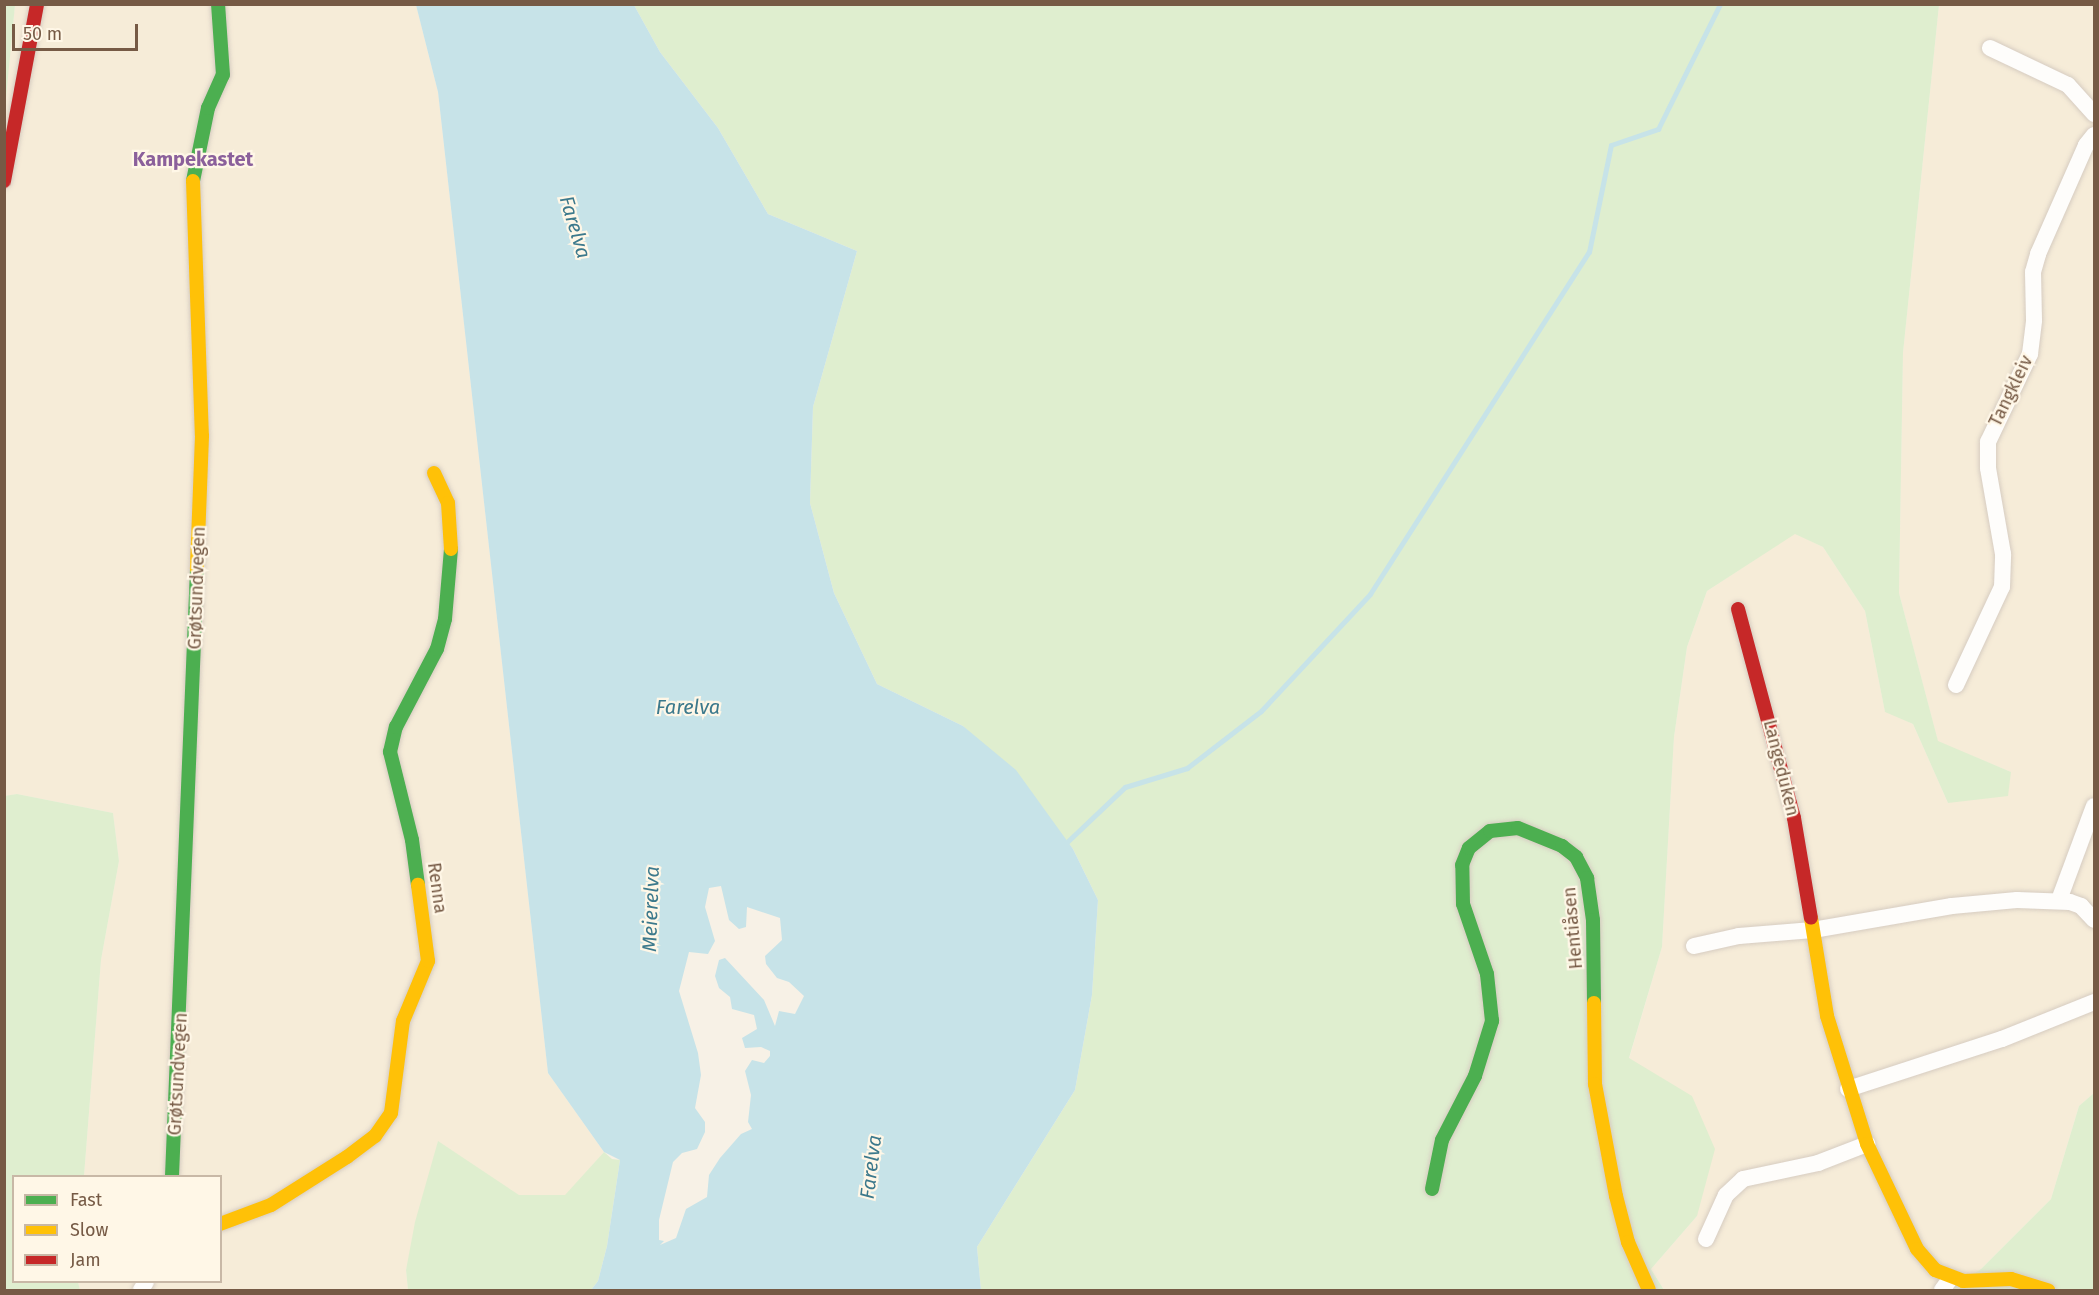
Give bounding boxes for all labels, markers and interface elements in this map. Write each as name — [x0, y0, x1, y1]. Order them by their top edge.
scale bar — [15, 12, 141, 50]
text: 50 m — [23, 23, 62, 45]
district label: Kampekastet — [133, 147, 253, 171]
water label: Farelva — [554, 193, 596, 261]
street label: Tangkleiv — [1985, 352, 2037, 430]
street label: Grøtsundvegen — [184, 526, 210, 650]
water label: Farelva — [656, 695, 720, 719]
street label: Langeduken — [1759, 718, 1803, 818]
street label: Renna — [423, 861, 451, 915]
water label: Meierelva — [638, 866, 664, 952]
street label: Hentiåsen — [1559, 886, 1587, 970]
street label: Grøtsundvegen — [164, 1012, 192, 1136]
water label: Farelva — [855, 1134, 887, 1200]
legend — [12, 1175, 222, 1283]
text: Fast — [70, 1189, 102, 1211]
text: Slow — [70, 1219, 108, 1241]
text: Jam — [70, 1249, 101, 1271]

